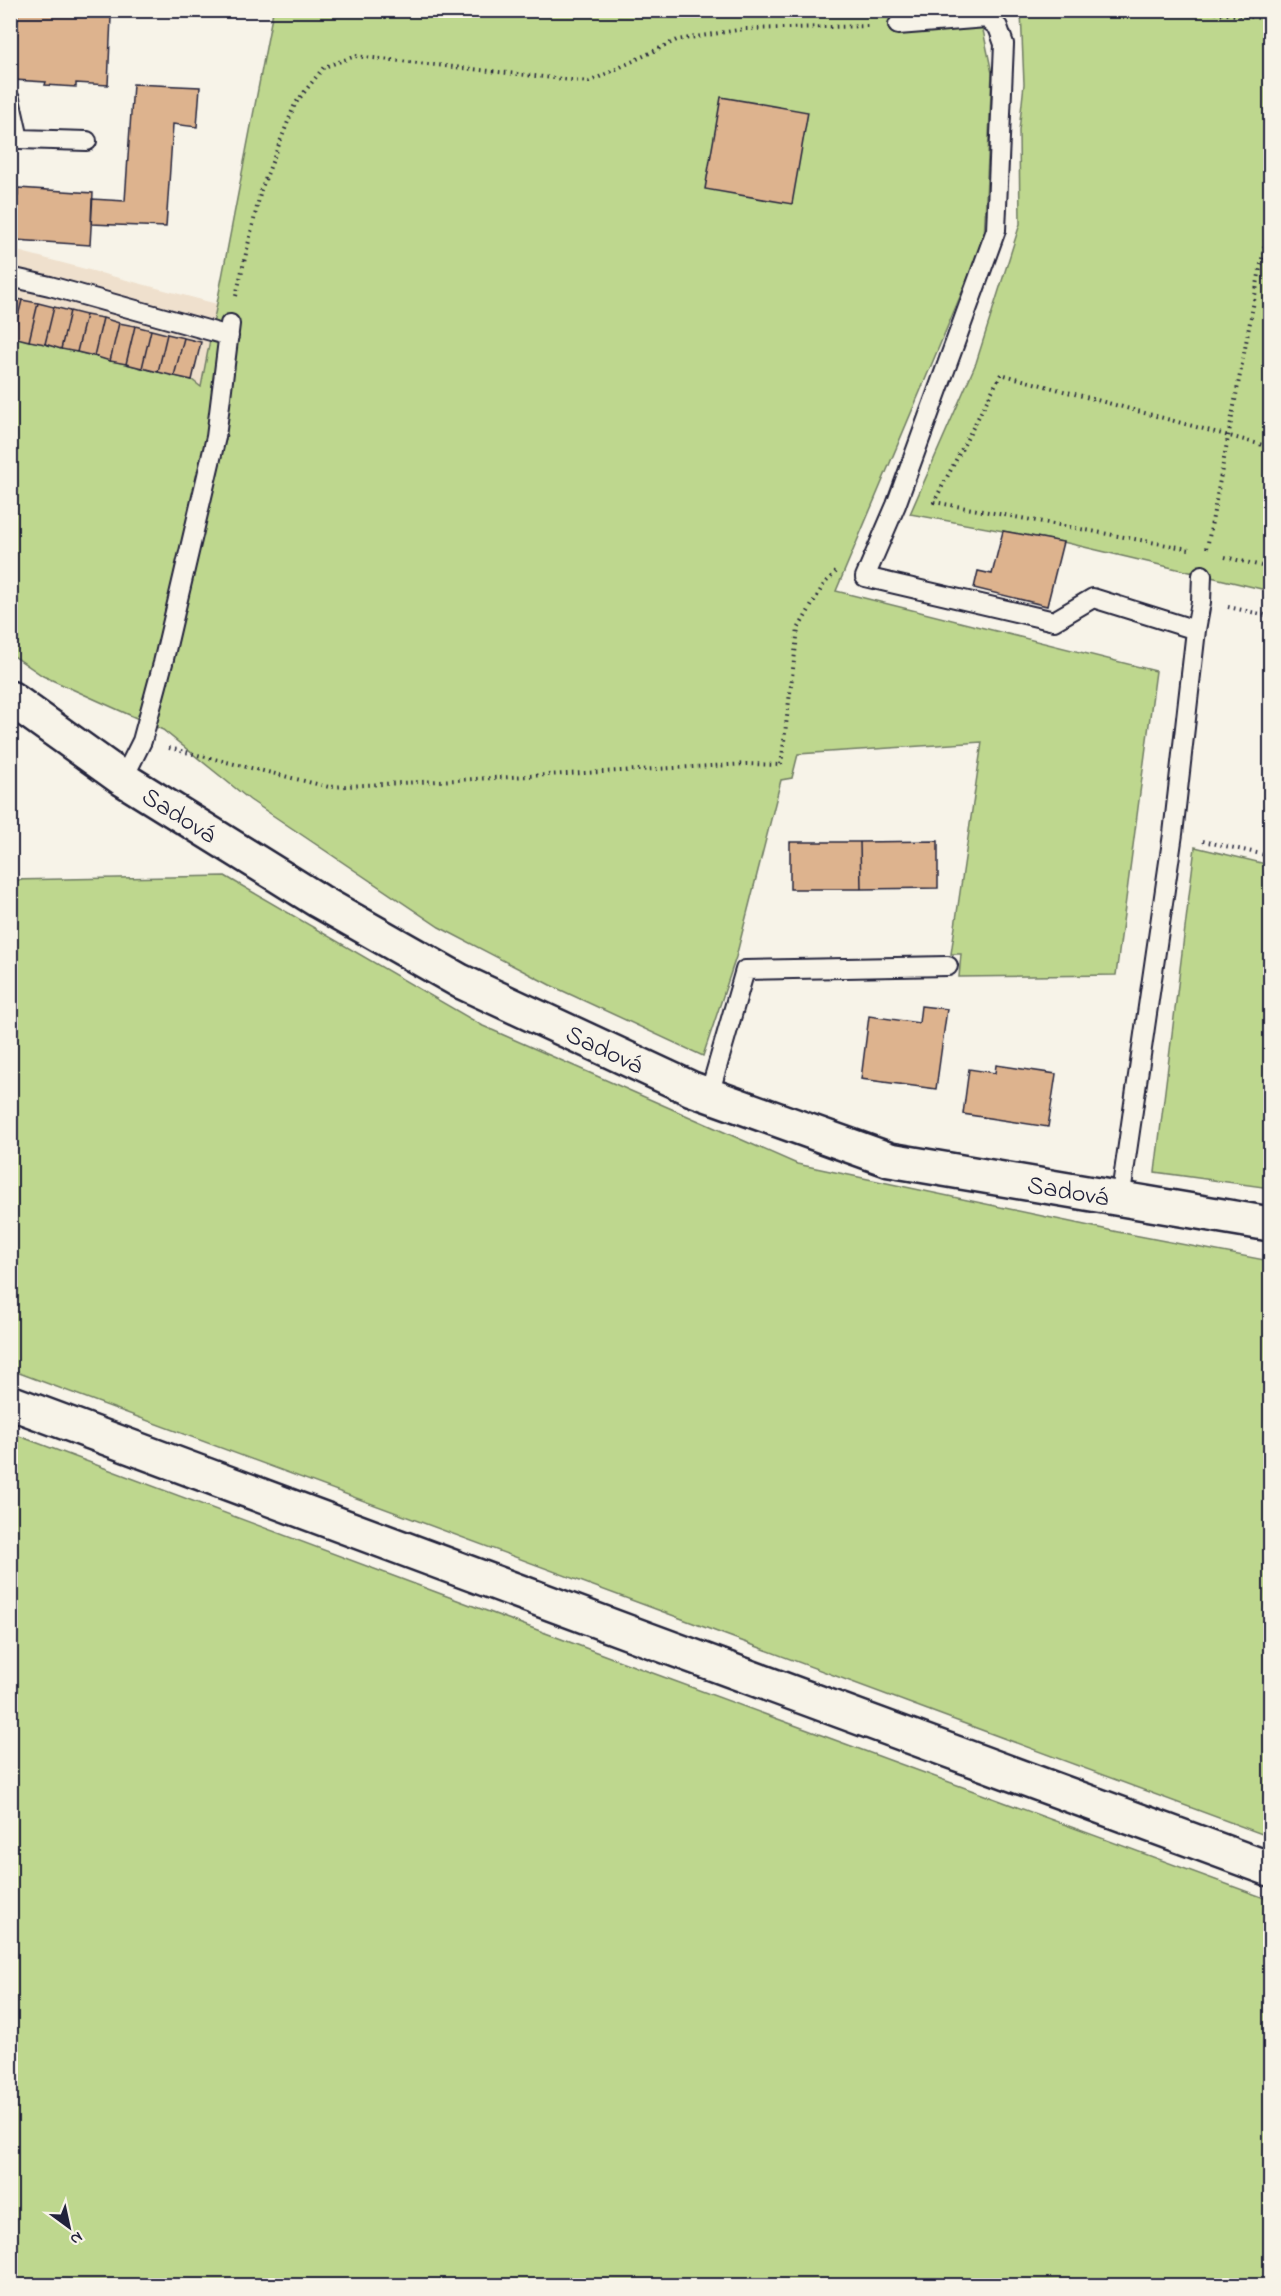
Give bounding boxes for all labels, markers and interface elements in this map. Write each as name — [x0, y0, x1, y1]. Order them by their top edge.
street label: Sadová — [133, 779, 223, 855]
street label: Sadová — [559, 1017, 649, 1086]
street label: Sadová — [1024, 1167, 1111, 1219]
north arrow — [39, 2197, 99, 2257]
text: N — [65, 2225, 87, 2251]

